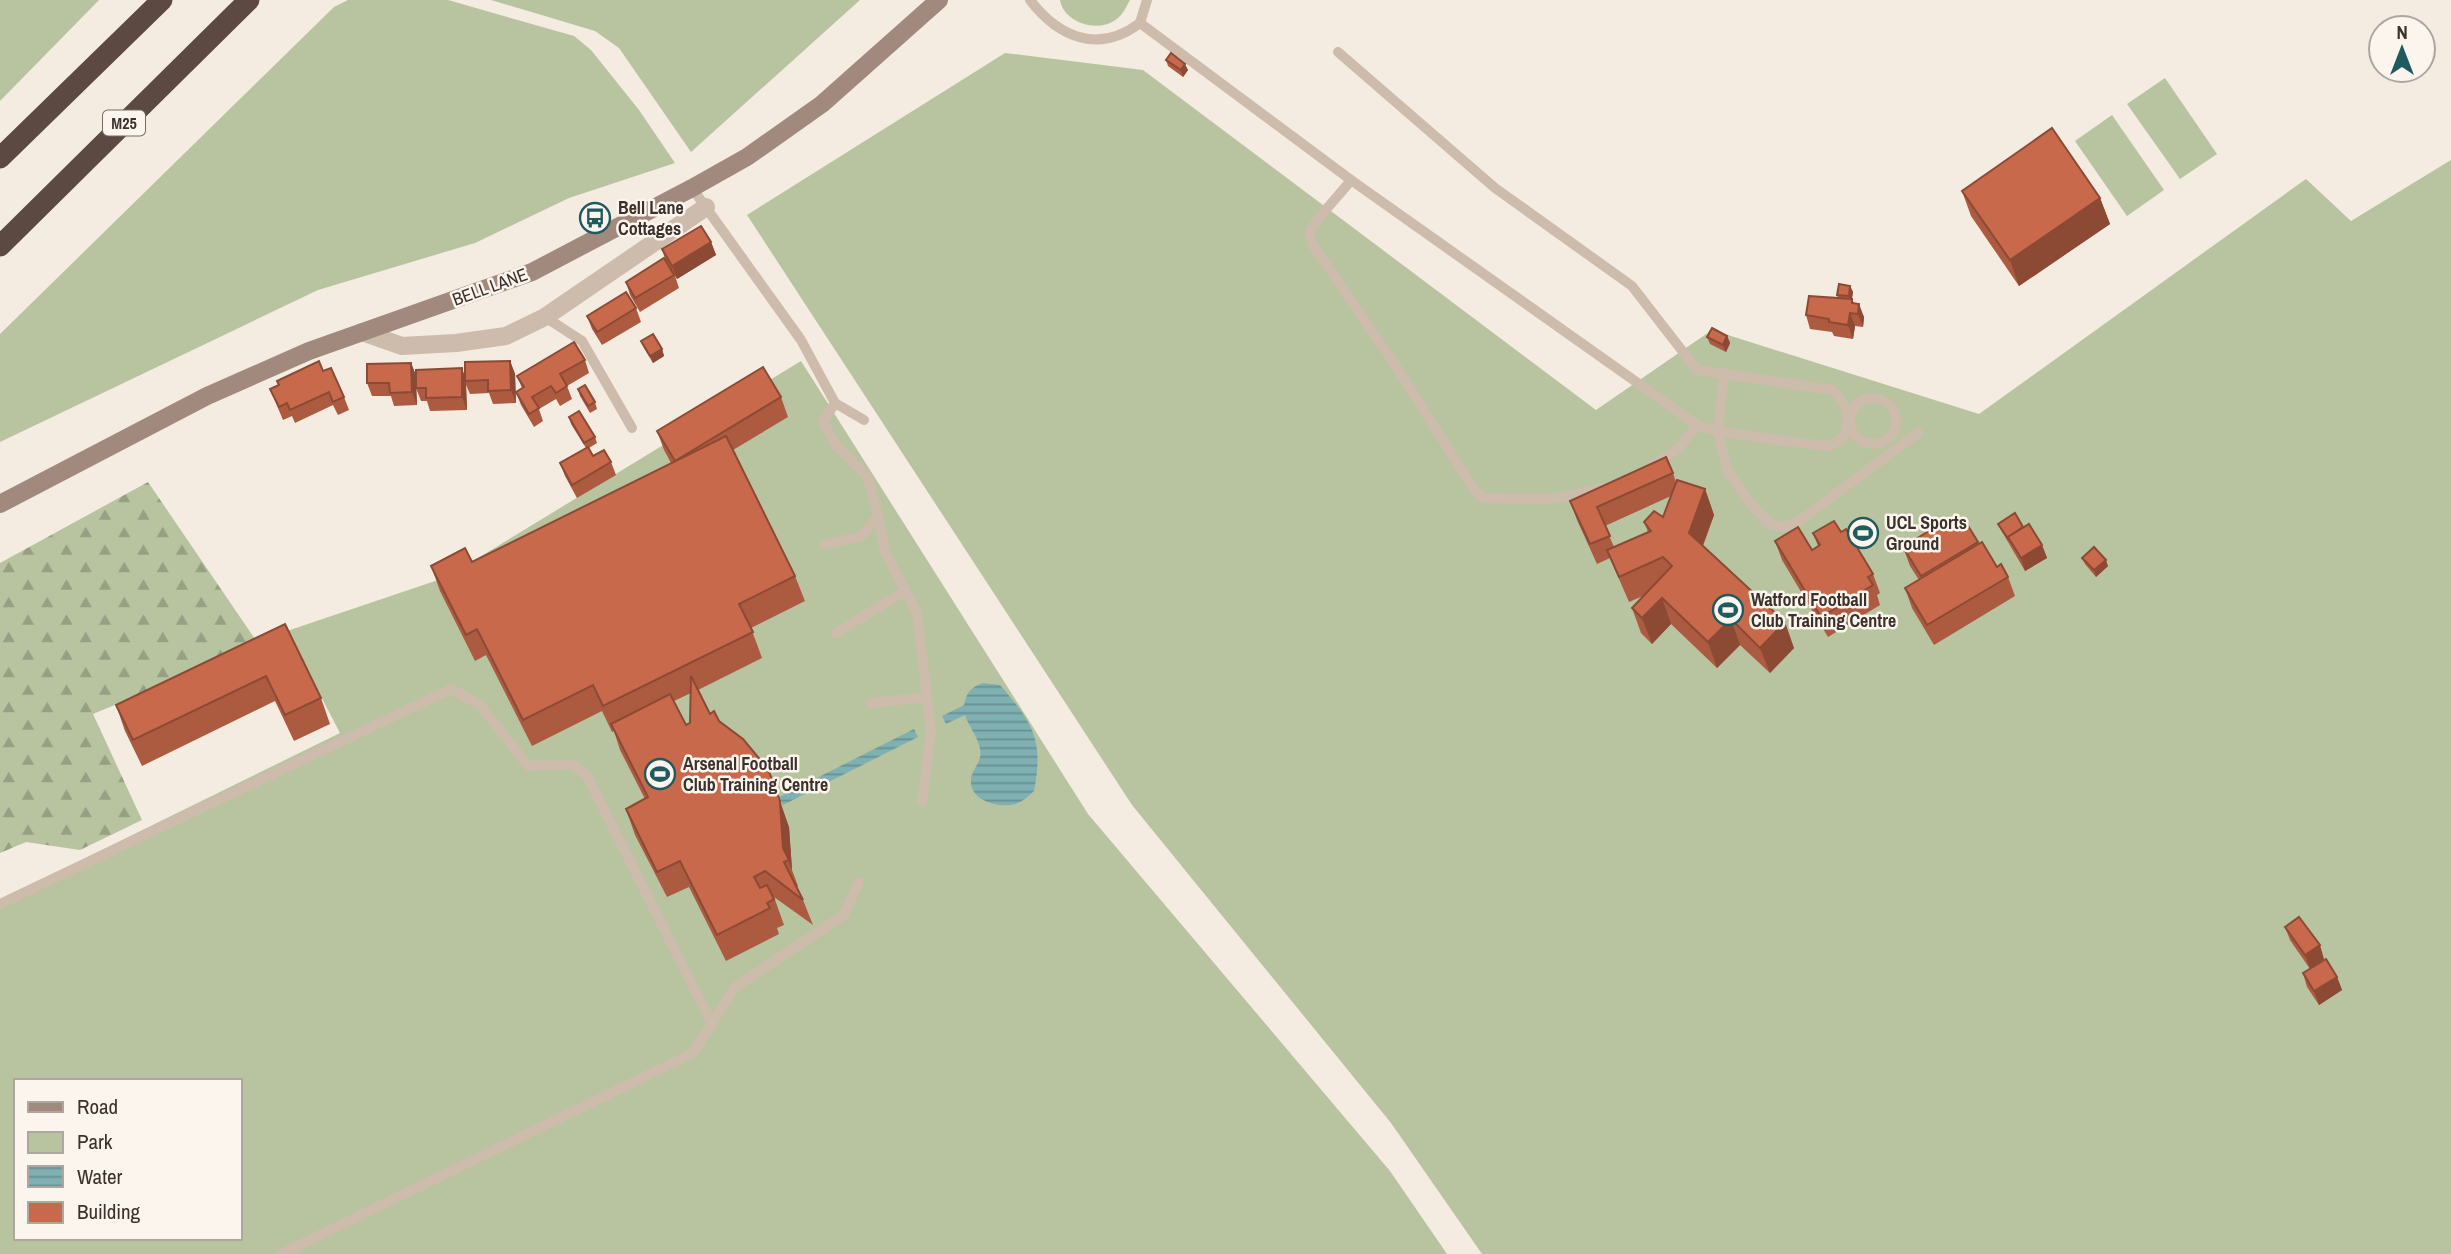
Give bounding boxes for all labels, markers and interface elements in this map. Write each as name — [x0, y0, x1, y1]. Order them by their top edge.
north arrow — [2367, 14, 2437, 84]
text: N — [2396, 19, 2408, 45]
road number: M25 — [103, 111, 145, 136]
place label: Bell Lane Cottages — [618, 195, 684, 241]
bus stop icon: Bell Lane Cottages — [578, 201, 612, 235]
street label: BELL LANE — [449, 261, 531, 312]
place label: UCL Sports Ground — [1886, 510, 1967, 556]
sports icon: UCL Sports Ground — [1846, 516, 1880, 550]
place label: Watford Football Club Training Centre — [1751, 587, 1896, 633]
sports icon: Watford Football Club Training Centre — [1711, 593, 1745, 627]
place label: Arsenal Football Club Training Centre — [683, 751, 828, 797]
sports icon: Arsenal Football Club Training Centre — [643, 757, 677, 791]
legend — [14, 1079, 242, 1240]
text: Road — [77, 1092, 118, 1121]
text: Park — [77, 1127, 113, 1156]
text: Water — [77, 1162, 123, 1191]
text: Building — [77, 1197, 141, 1226]

